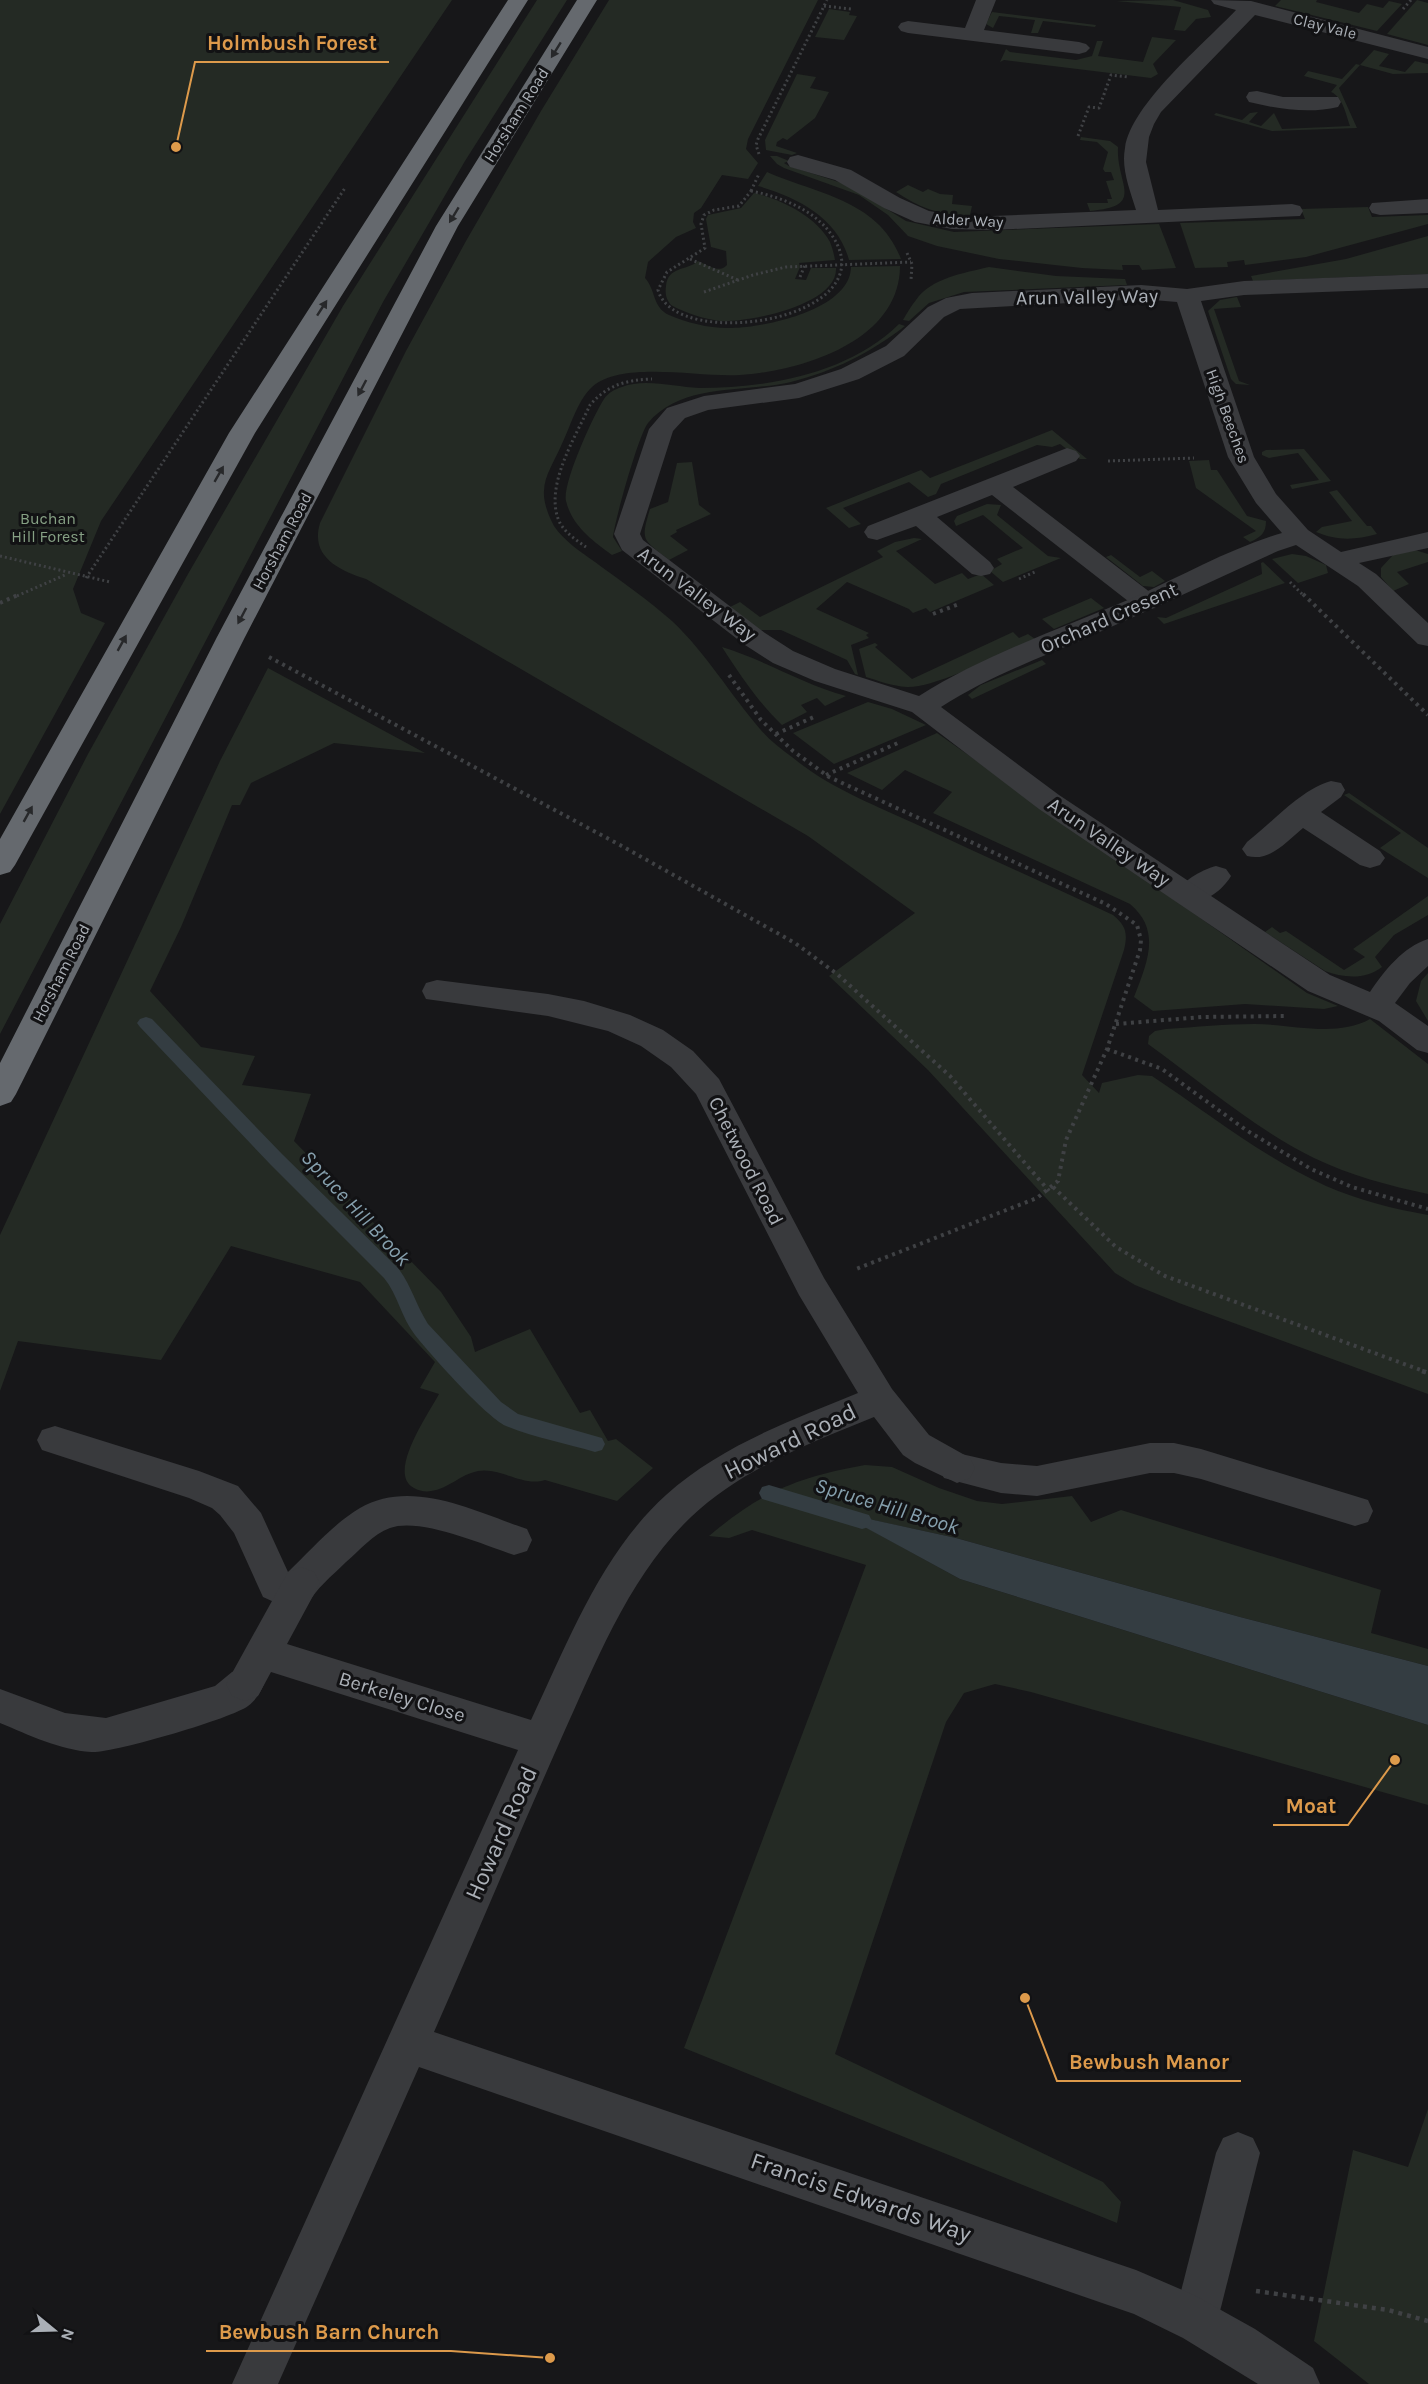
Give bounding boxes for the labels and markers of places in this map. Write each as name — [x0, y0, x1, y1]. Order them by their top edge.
callout: Holmbush Forest — [195, 23, 389, 62]
callout: Moat — [1273, 1786, 1348, 1825]
callout: Bewbush Manor — [1057, 2042, 1241, 2081]
callout: Bewbush Barn Church — [206, 2312, 451, 2351]

